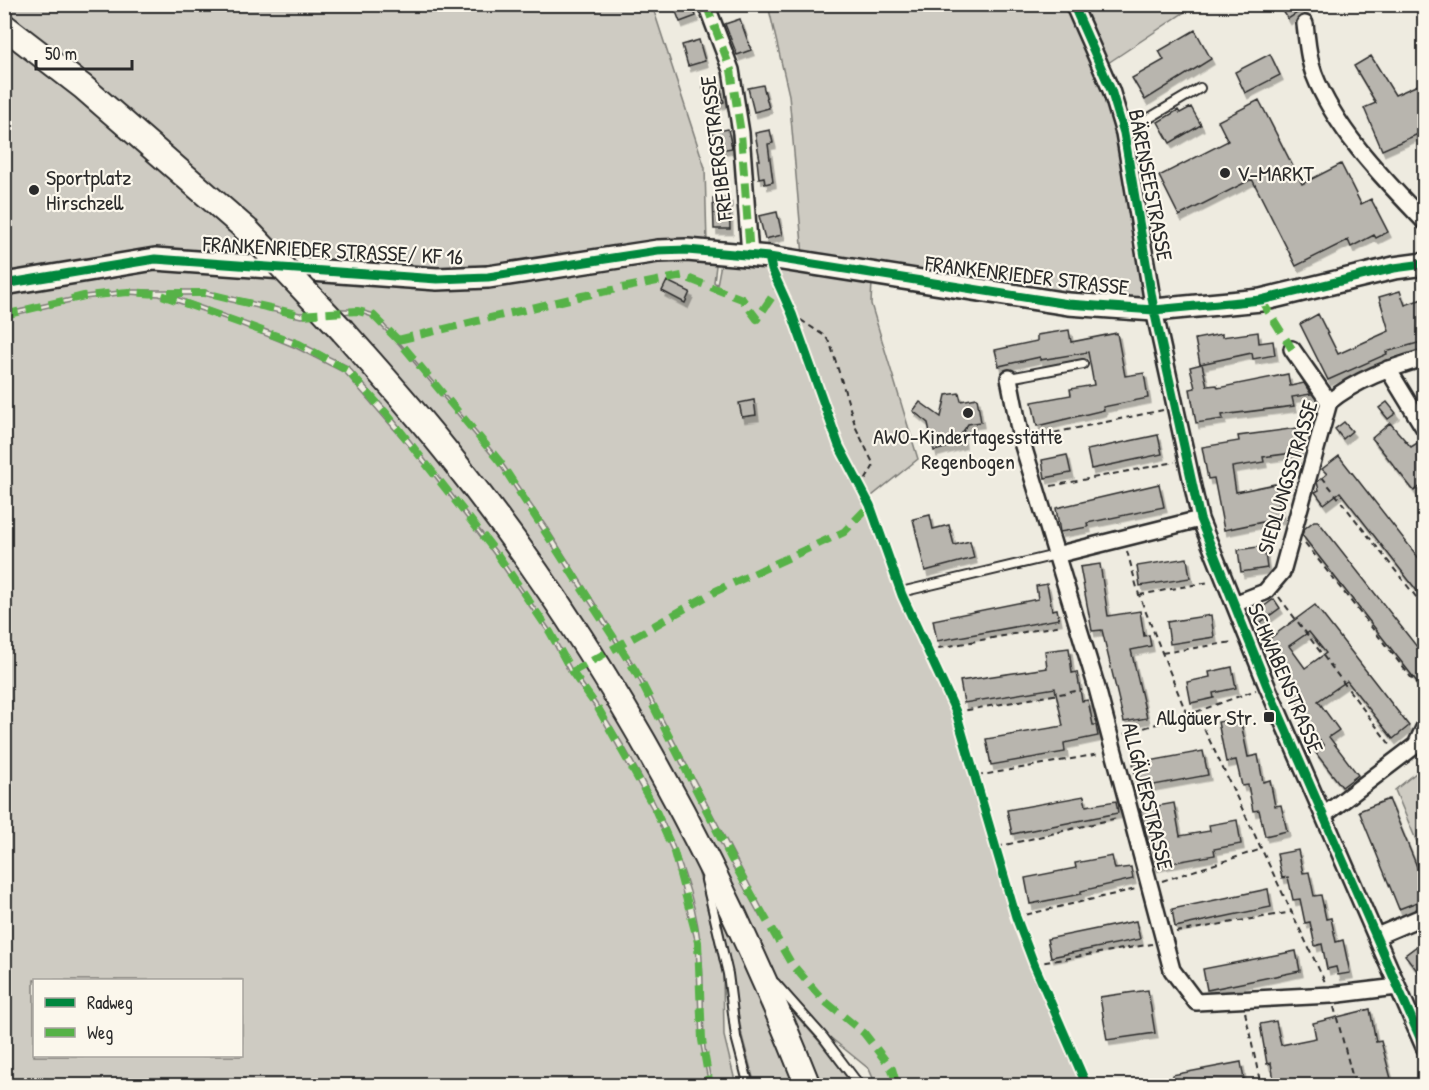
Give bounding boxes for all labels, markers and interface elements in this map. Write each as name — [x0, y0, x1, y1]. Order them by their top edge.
scale bar — [36, 33, 132, 71]
text: 50 m — [45, 41, 77, 66]
street label: FREIBERGSTRASSE — [692, 74, 740, 223]
street label: BÄRENSEESTRASSE — [1122, 107, 1180, 264]
place label: V-MARKT — [1237, 158, 1315, 188]
place label: Sportplatz Hirschzell — [46, 162, 131, 217]
marker: V-MARKT — [1218, 166, 1232, 180]
marker: Sportplatz Hirschzell — [27, 183, 41, 197]
street label: FRANKENRIEDER STRASSE/ KF 16 — [201, 228, 464, 272]
street label: FRANKENRIEDER STRASSE — [923, 248, 1131, 302]
street label: SIEDLUNGSSTRASSE — [1249, 396, 1325, 557]
marker: AWO-Kindertagesstätte Regenbogen — [961, 406, 975, 420]
place label: AWO-Kindertagesstätte Regenbogen — [873, 421, 1063, 476]
street label: SCHWABENSTRASSE — [1241, 598, 1331, 758]
place label: Allgäuer Str. — [1156, 702, 1257, 732]
marker: Allgäuer Str. — [1262, 710, 1276, 724]
street label: ALLGÄUERSTRASSE — [1115, 719, 1181, 873]
legend — [33, 979, 243, 1057]
text: Radweg — [87, 990, 133, 1015]
text: Weg — [87, 1020, 113, 1045]

